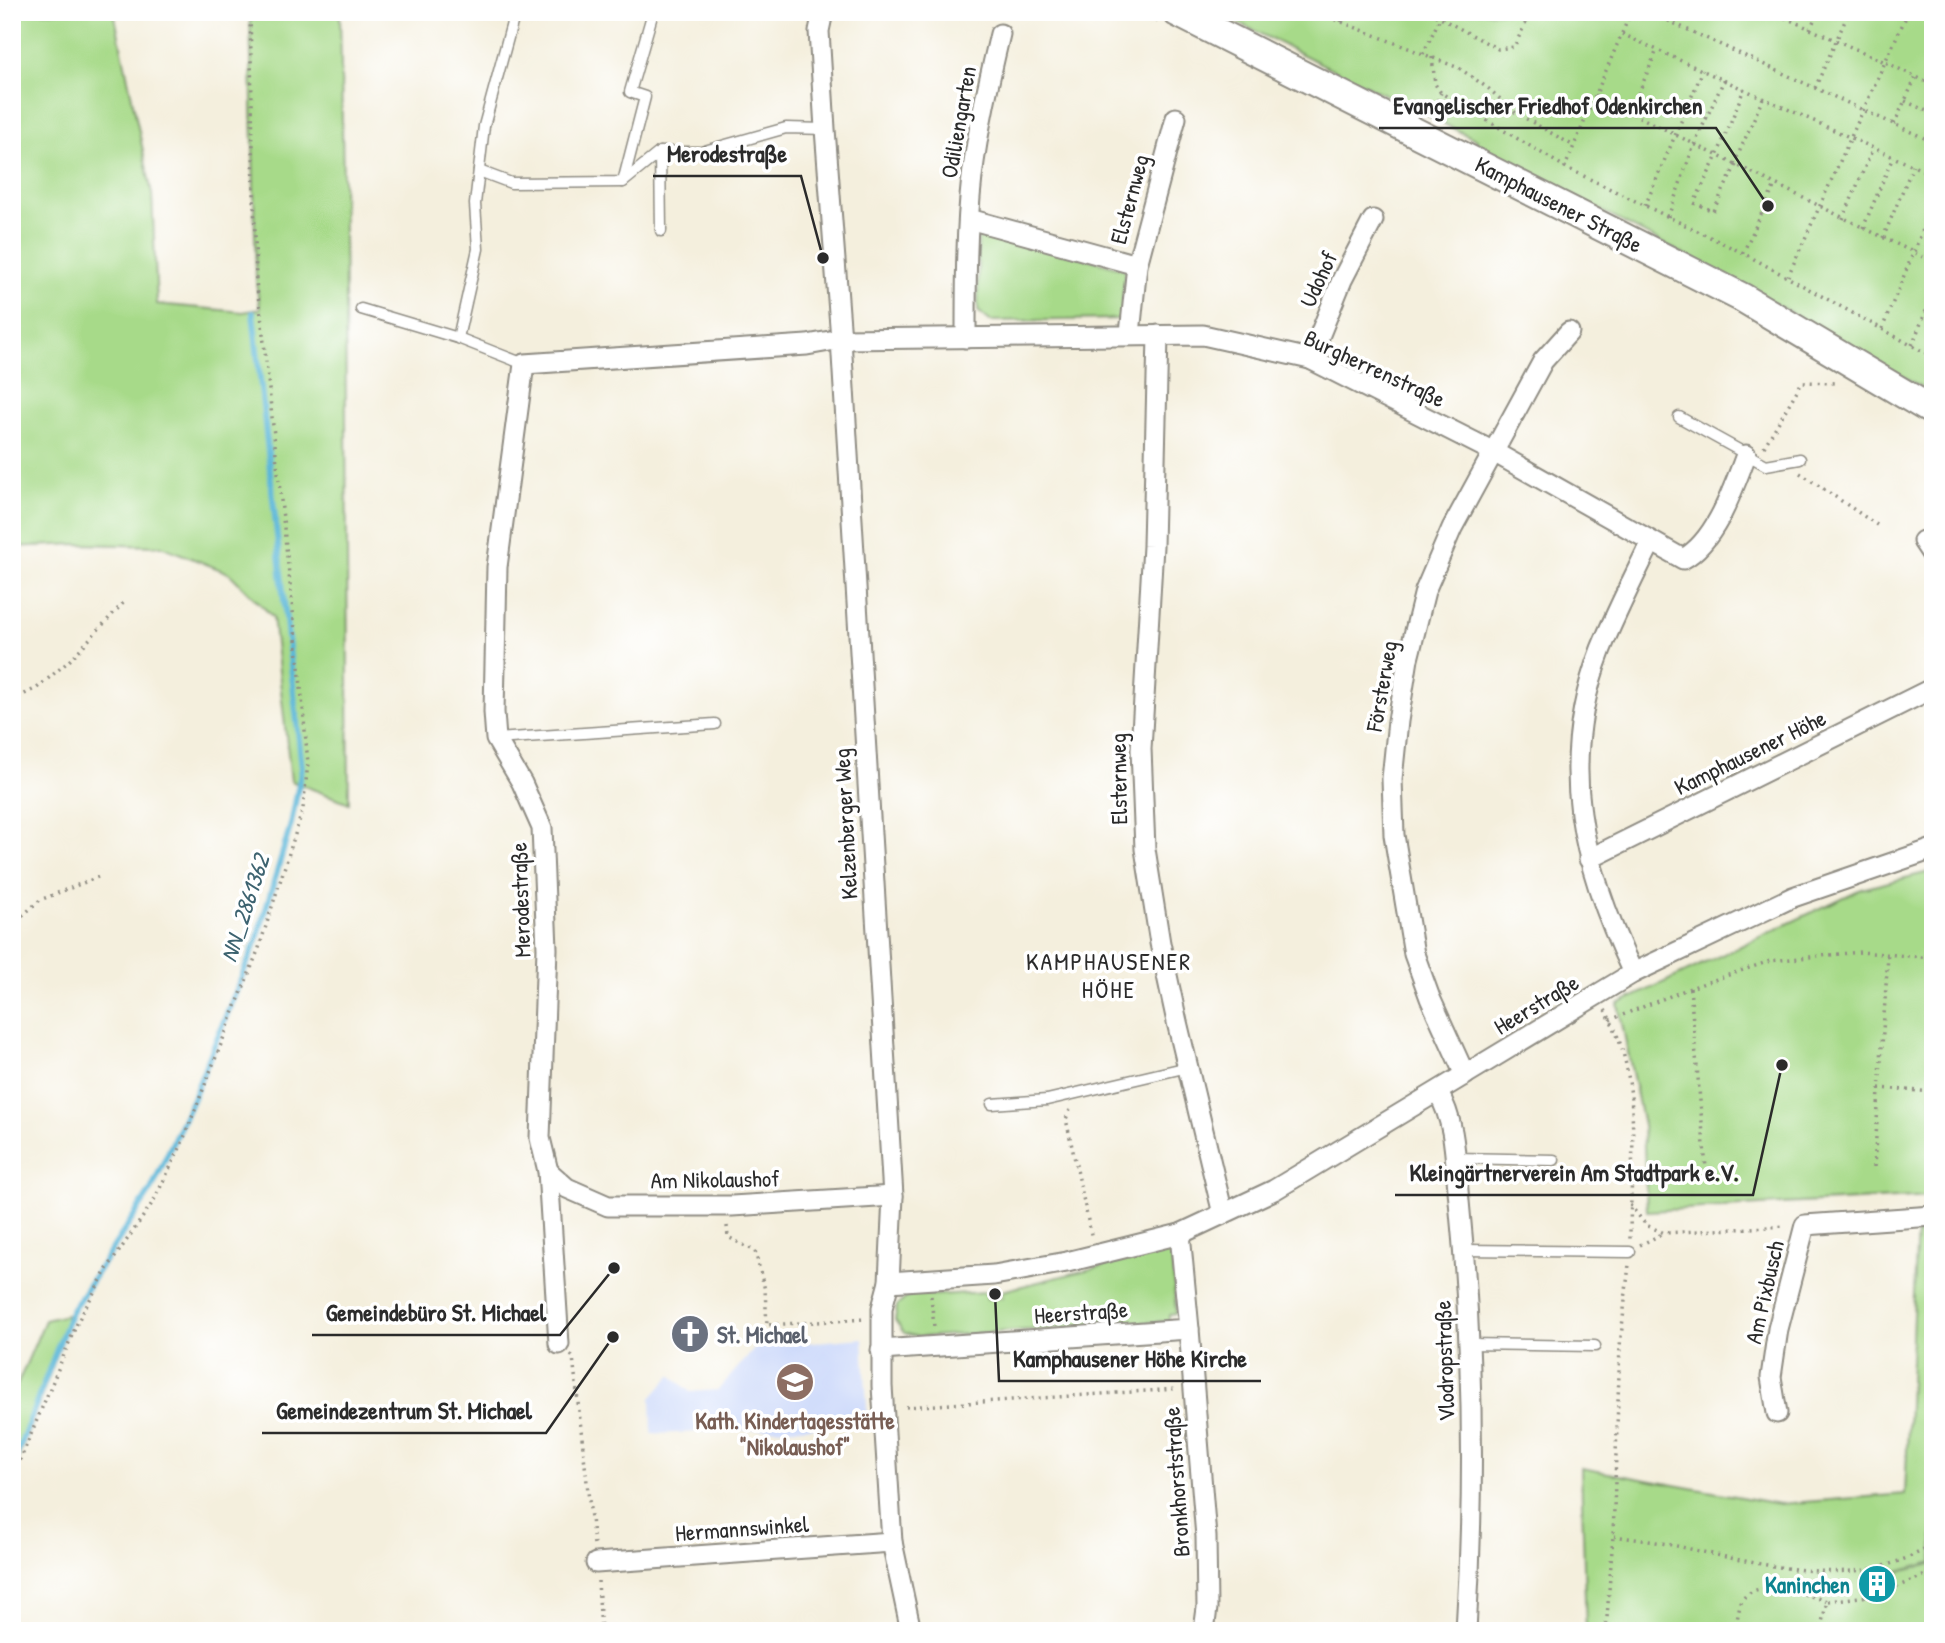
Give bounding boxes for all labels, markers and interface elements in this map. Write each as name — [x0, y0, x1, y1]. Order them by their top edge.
street label: Odiliengarten — [933, 64, 983, 180]
callout: Evangelischer Friedhof Odenkirchen — [1379, 83, 1716, 128]
text: Evangelischer Friedhof Odenkirchen — [1393, 89, 1703, 122]
callout: Merodestraße — [653, 131, 801, 176]
text: Merodestraße — [667, 137, 787, 170]
street label: Kamphausener Straße — [1470, 148, 1648, 260]
street label: Elsternweg — [1102, 151, 1156, 247]
street label: Udohof — [1292, 245, 1345, 312]
street label: Burgherrenstraße — [1300, 322, 1450, 414]
street label: Försterweg — [1358, 638, 1404, 735]
street label: Kamphausener Höhe — [1669, 702, 1831, 802]
street label: Elsternweg — [1102, 733, 1134, 825]
street label: Kelzenberger Weg — [826, 748, 864, 900]
street label: Merodestraße — [503, 842, 537, 958]
water label: NN_2861362 — [212, 848, 277, 966]
district label: KAMPHAUSENER HÖHE — [1026, 945, 1192, 1005]
street label: Heerstraße — [1488, 967, 1584, 1041]
callout: Kleingärtnerverein Am Stadtpark e.V. — [1395, 1150, 1753, 1195]
text: Kleingärtnerverein Am Stadtpark e.V. — [1409, 1156, 1739, 1189]
street label: Am Nikolaushof — [650, 1162, 780, 1196]
street label: Am Pixbusch — [1737, 1237, 1791, 1347]
callout: Gemeindebüro St. Michael — [312, 1290, 560, 1335]
street label: Heerstraße — [1033, 1293, 1129, 1331]
text: Gemeindebüro St. Michael — [326, 1296, 547, 1328]
street label: Vlodropstraße — [1426, 1300, 1462, 1422]
church icon: St. Michael — [669, 1313, 711, 1355]
place label: St. Michael — [717, 1319, 808, 1350]
callout: Kamphausener Höhe Kirche — [999, 1336, 1261, 1381]
text: Kamphausener Höhe Kirche — [1013, 1342, 1247, 1375]
school or university icon: Kath. Kindertagesstätte "Nikolaushof" — [774, 1361, 816, 1403]
callout: Gemeindezentrum St. Michael — [262, 1388, 546, 1433]
text: Gemeindezentrum St. Michael — [276, 1394, 533, 1426]
place label: Kath. Kindertagesstätte "Nikolaushof" — [695, 1405, 896, 1462]
street label: Bronkhorststraße — [1155, 1406, 1197, 1558]
street label: Hermannswinkel — [674, 1508, 811, 1548]
building icon: Kaninchen — [1856, 1563, 1898, 1605]
place label: Kaninchen — [1765, 1569, 1850, 1600]

